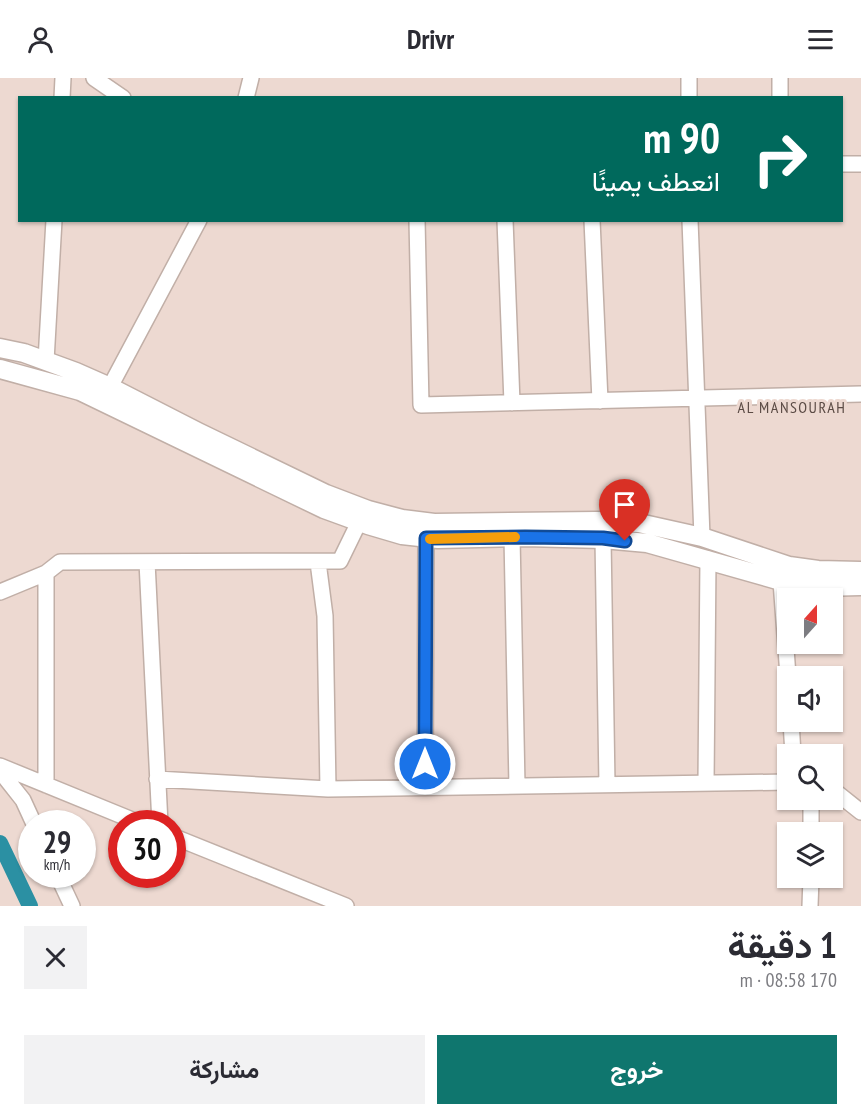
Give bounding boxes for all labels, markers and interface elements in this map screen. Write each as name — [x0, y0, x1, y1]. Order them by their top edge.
text: Drivr — [407, 22, 454, 56]
icon: person — [24, 23, 57, 56]
icon: menu — [804, 23, 837, 56]
text: 90 m — [643, 110, 720, 165]
icon: right — [741, 120, 819, 198]
text: انعطف يمينًا — [592, 164, 720, 198]
district label: AL MANSOURAH — [738, 397, 846, 417]
pin — [599, 479, 650, 541]
icon: arrive — [608, 488, 641, 521]
north arrow — [777, 588, 843, 654]
map controls — [777, 588, 843, 888]
button: sound — [777, 666, 843, 732]
position arrow — [393, 732, 457, 796]
button: search — [777, 744, 843, 810]
speed limit sign: 30 — [108, 810, 186, 888]
text: 29 — [43, 822, 71, 861]
button: layers — [777, 822, 843, 888]
text: km/h — [44, 855, 70, 874]
text: 1 دقيقة — [728, 921, 837, 968]
button: close — [24, 926, 87, 989]
text: 170 m · 08:58 — [740, 967, 837, 993]
button: مشاركة — [24, 1035, 425, 1104]
button: خروج — [437, 1035, 837, 1104]

